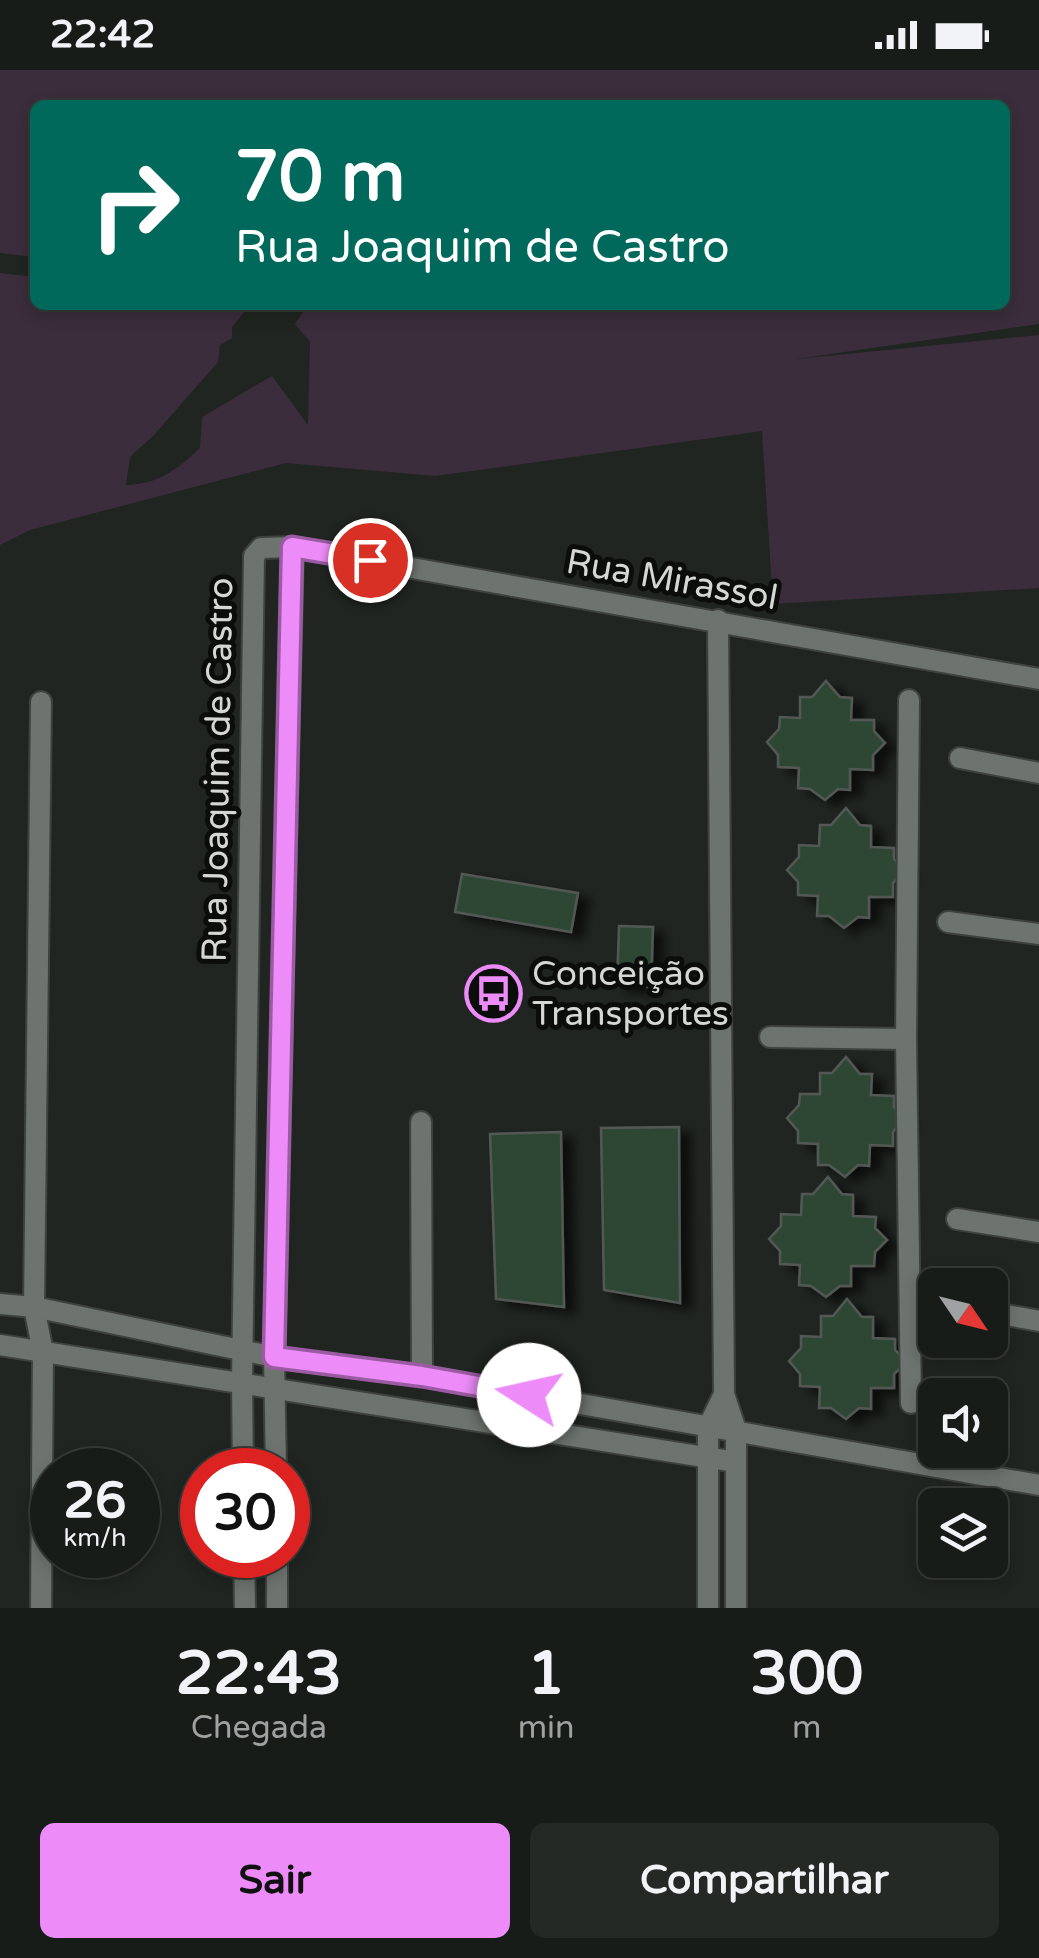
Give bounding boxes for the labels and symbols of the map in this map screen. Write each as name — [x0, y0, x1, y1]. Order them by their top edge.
pin — [328, 518, 413, 603]
street label: Rua Mirassol — [563, 541, 781, 619]
street label: Rua Joaquim de Castro — [194, 577, 242, 963]
place label: Conceição Transportes — [532, 953, 729, 1035]
bus stop icon: Conceição Transportes — [463, 964, 523, 1024]
north arrow — [918, 1268, 1008, 1358]
position arrow — [477, 1343, 581, 1447]
speed limit sign: 30 — [180, 1448, 310, 1578]

